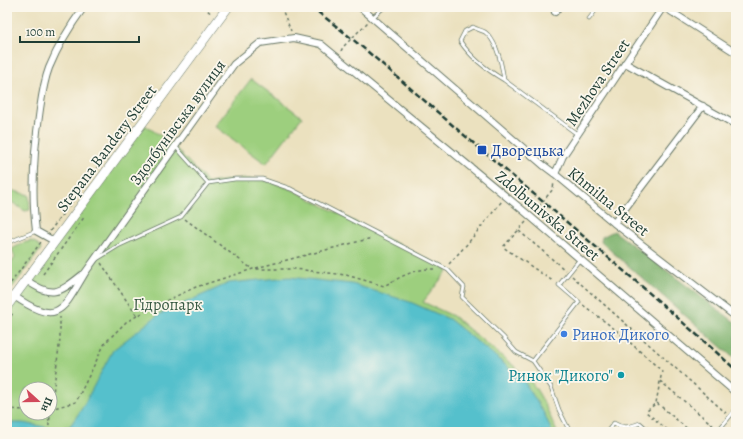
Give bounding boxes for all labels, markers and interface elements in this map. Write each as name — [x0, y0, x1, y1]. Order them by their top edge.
scale bar — [20, 18, 139, 44]
text: 100 m — [26, 24, 55, 40]
street label: Mezhova Street — [561, 35, 635, 131]
street label: Здолбунівська вулиця — [125, 55, 231, 190]
street label: Stepana Bandery Street — [52, 81, 162, 217]
place label: Дворецька — [491, 140, 565, 162]
marker: Дворецька — [476, 144, 488, 156]
street label: Khmilna Street — [563, 162, 654, 241]
street label: Zdolbunivska Street — [490, 165, 604, 266]
park label: Гідропарк — [133, 294, 203, 316]
place label: Ринок Дикого — [572, 324, 669, 346]
marker: Ринок Дикого — [559, 329, 569, 339]
place label: Ринок "Дикого" — [508, 365, 613, 387]
marker: Ринок "Дикого" — [616, 370, 626, 380]
north arrow — [18, 381, 58, 421]
text: Пн — [37, 395, 56, 414]

